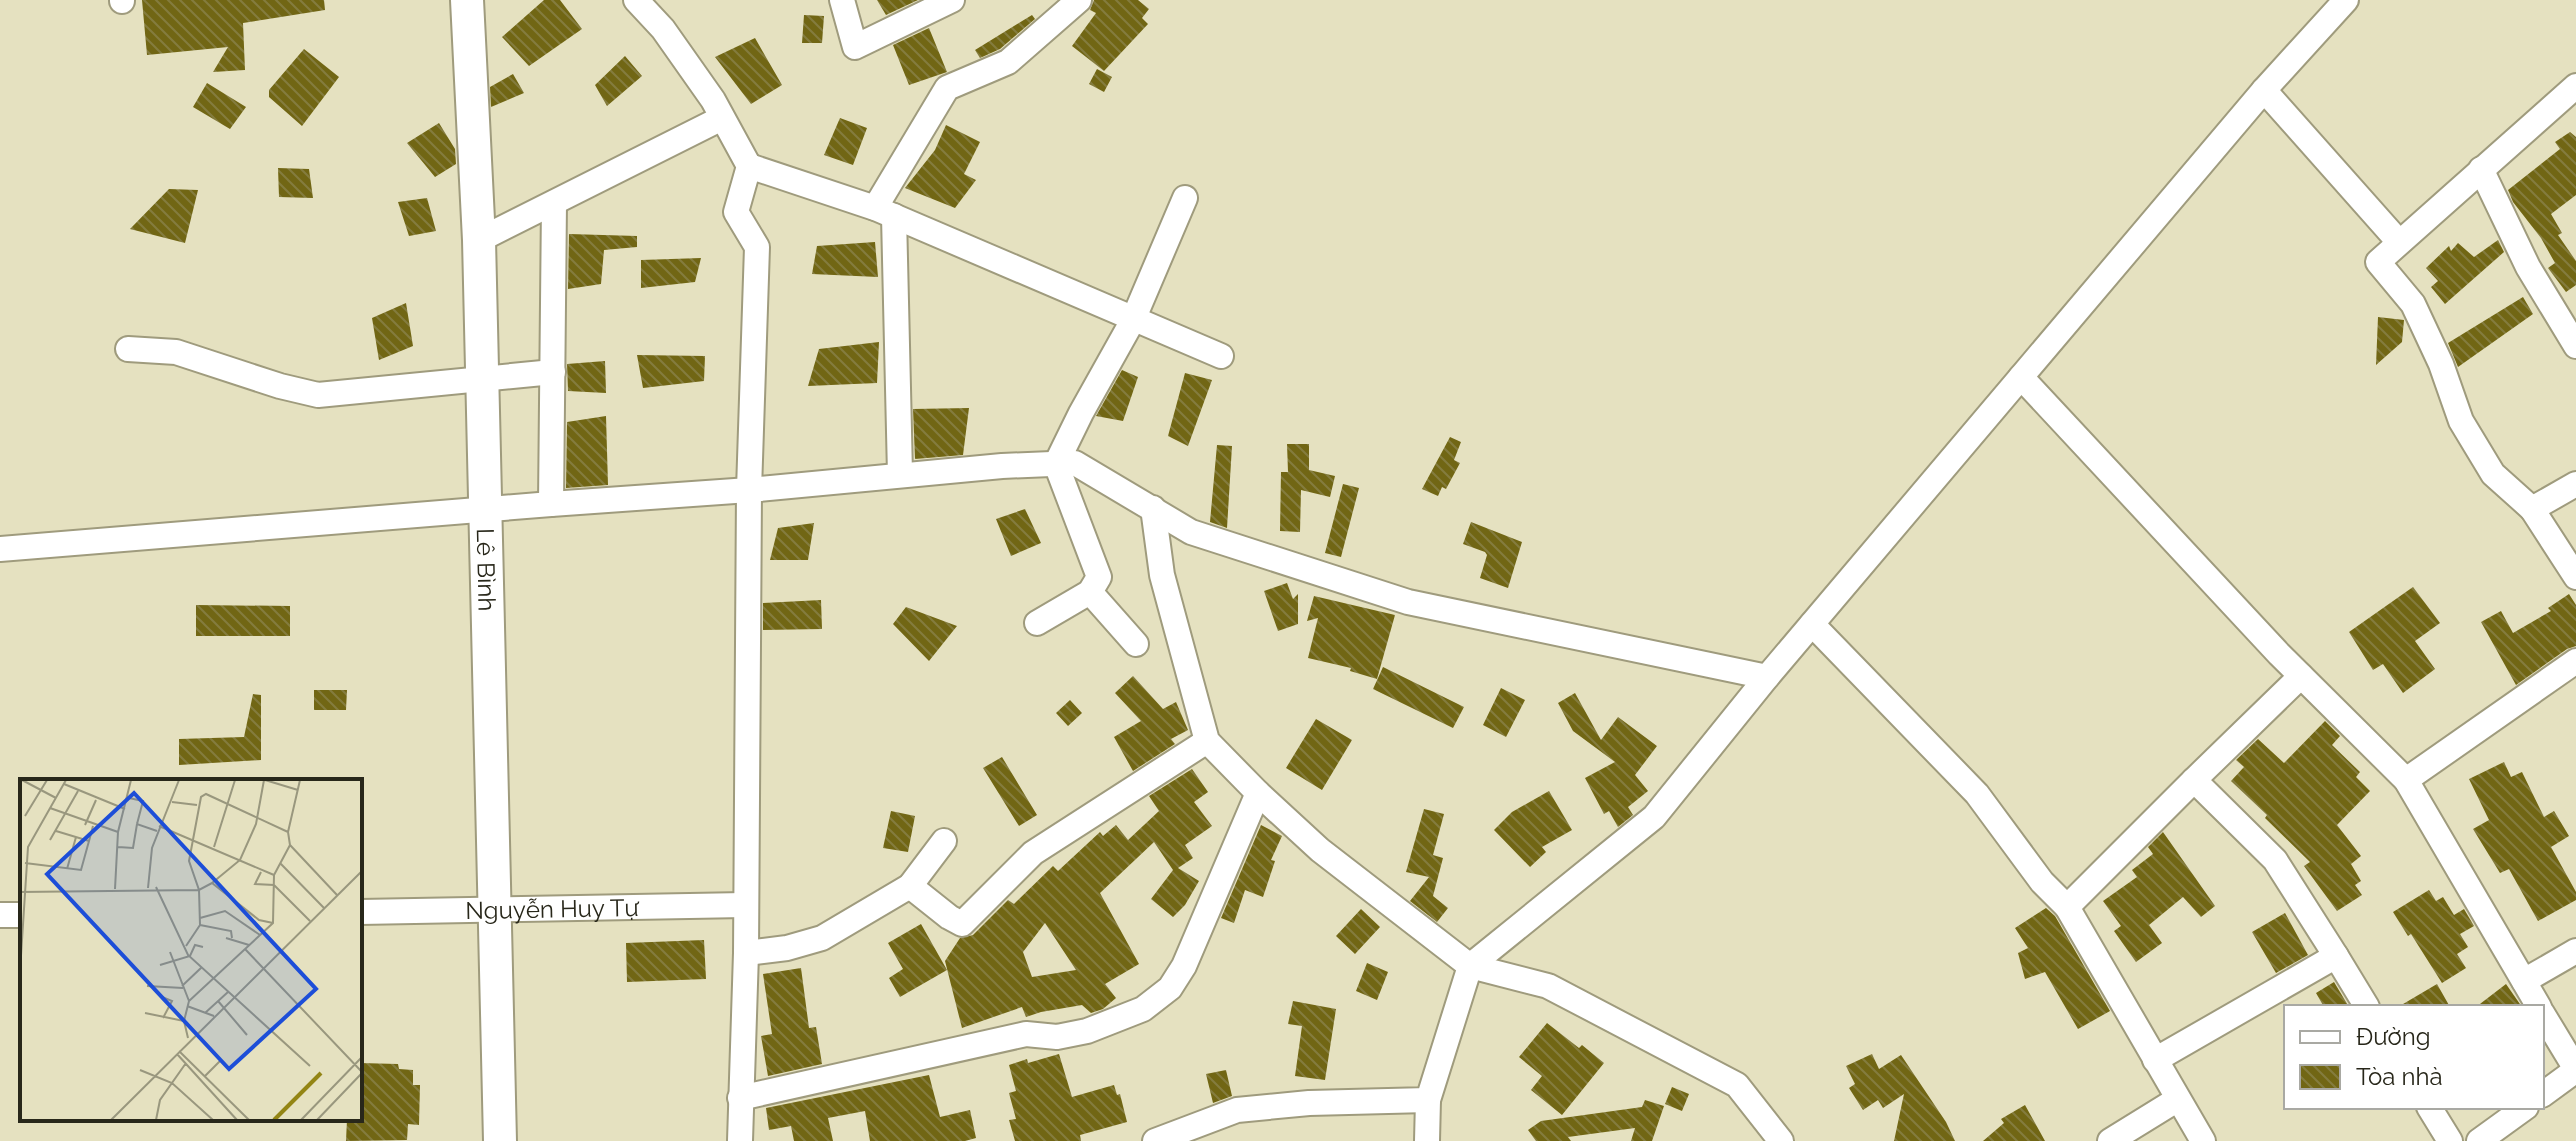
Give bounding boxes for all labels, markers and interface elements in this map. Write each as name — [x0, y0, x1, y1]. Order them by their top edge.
street label: Lê Bình — [471, 528, 502, 612]
inset map — [20, 779, 362, 1121]
street label: Nguyễn Huy Tự — [465, 892, 640, 925]
legend — [2284, 1005, 2544, 1109]
text: Đường — [2356, 1022, 2431, 1051]
text: Tòa nhà — [2356, 1062, 2443, 1091]

